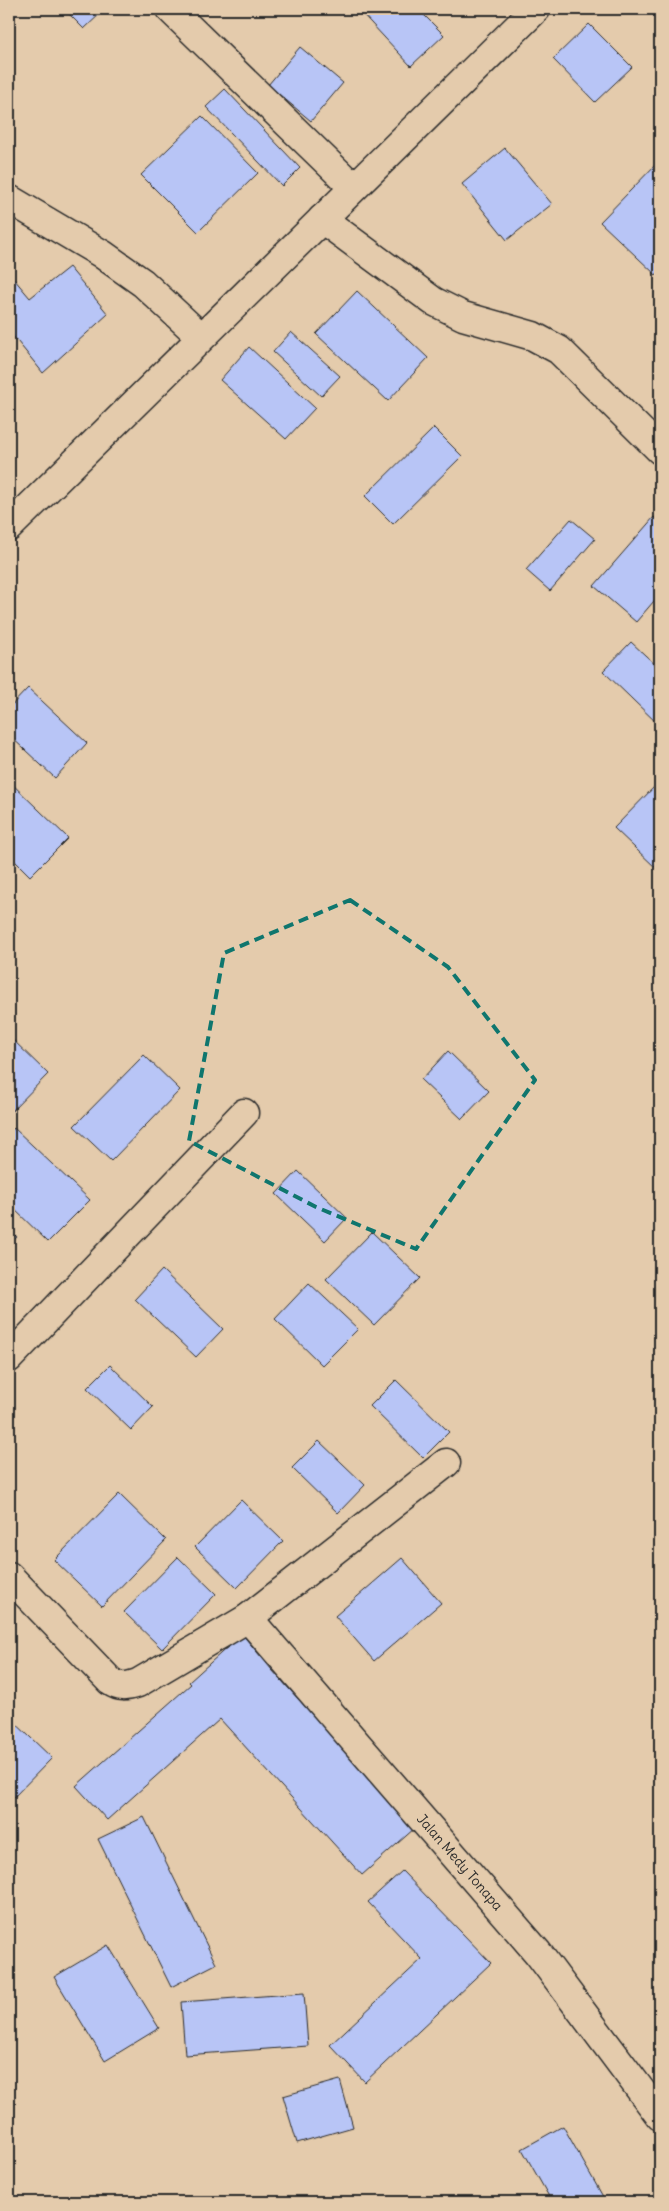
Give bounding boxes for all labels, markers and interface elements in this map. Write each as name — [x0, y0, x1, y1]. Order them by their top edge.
street label: Jalan Medy Tonapa — [413, 1810, 507, 1914]

